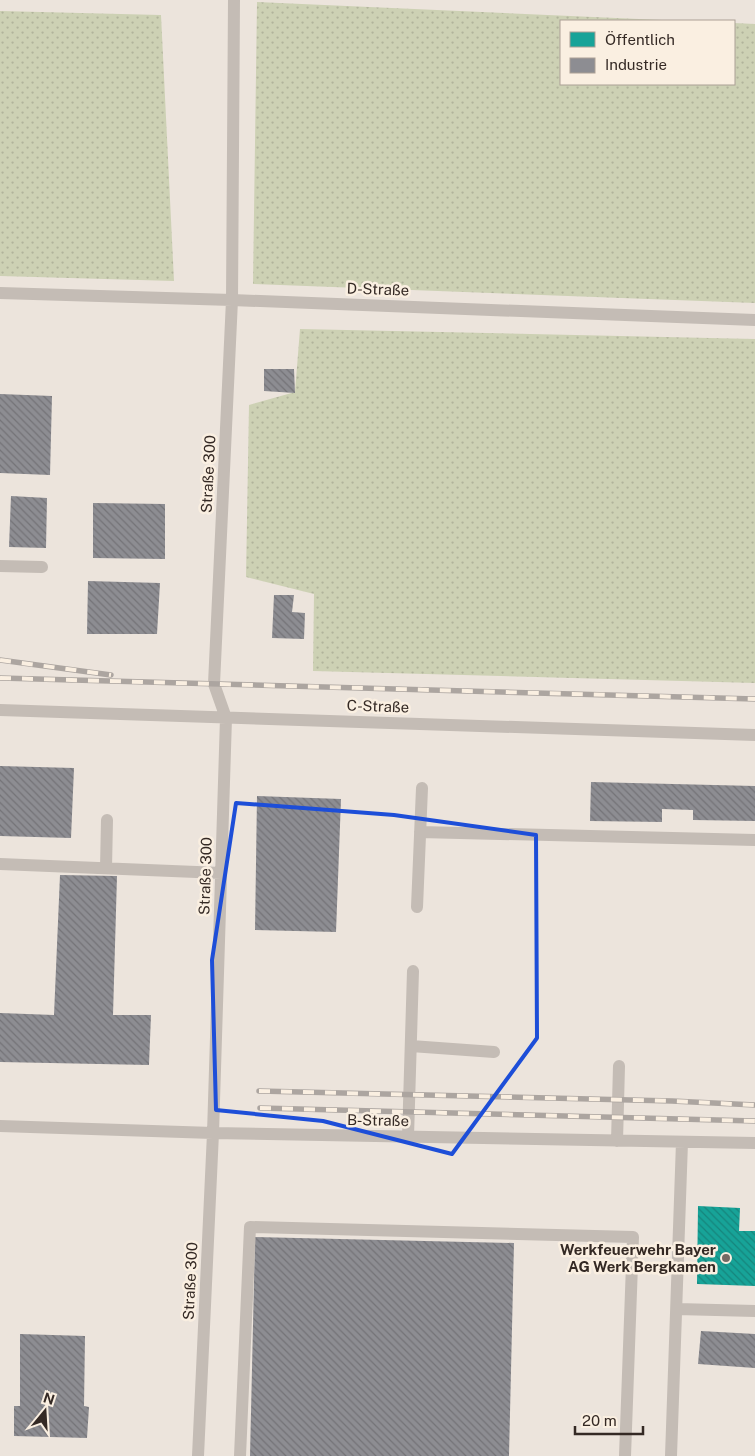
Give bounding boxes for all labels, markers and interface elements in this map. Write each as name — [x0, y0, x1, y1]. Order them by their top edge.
legend — [560, 20, 735, 85]
text: Öffentlich — [605, 30, 675, 48]
text: Industrie — [605, 56, 667, 73]
street label: D-Straße — [346, 279, 410, 299]
street label: Straße 300 — [197, 435, 219, 513]
street label: C-Straße — [346, 696, 410, 716]
street label: Straße 300 — [195, 837, 215, 915]
street label: B-Straße — [347, 1111, 409, 1129]
place label: Werkfeuerwehr Bayer AG Werk Bergkamen — [560, 1241, 716, 1275]
street label: Straße 300 — [179, 1242, 201, 1320]
marker: Werkfeuerwehr Bayer AG Werk Bergkamen — [720, 1252, 732, 1264]
north arrow — [20, 1386, 70, 1436]
text: N — [41, 1389, 57, 1408]
scale bar — [575, 1404, 642, 1436]
text: 20 m — [582, 1412, 617, 1429]

